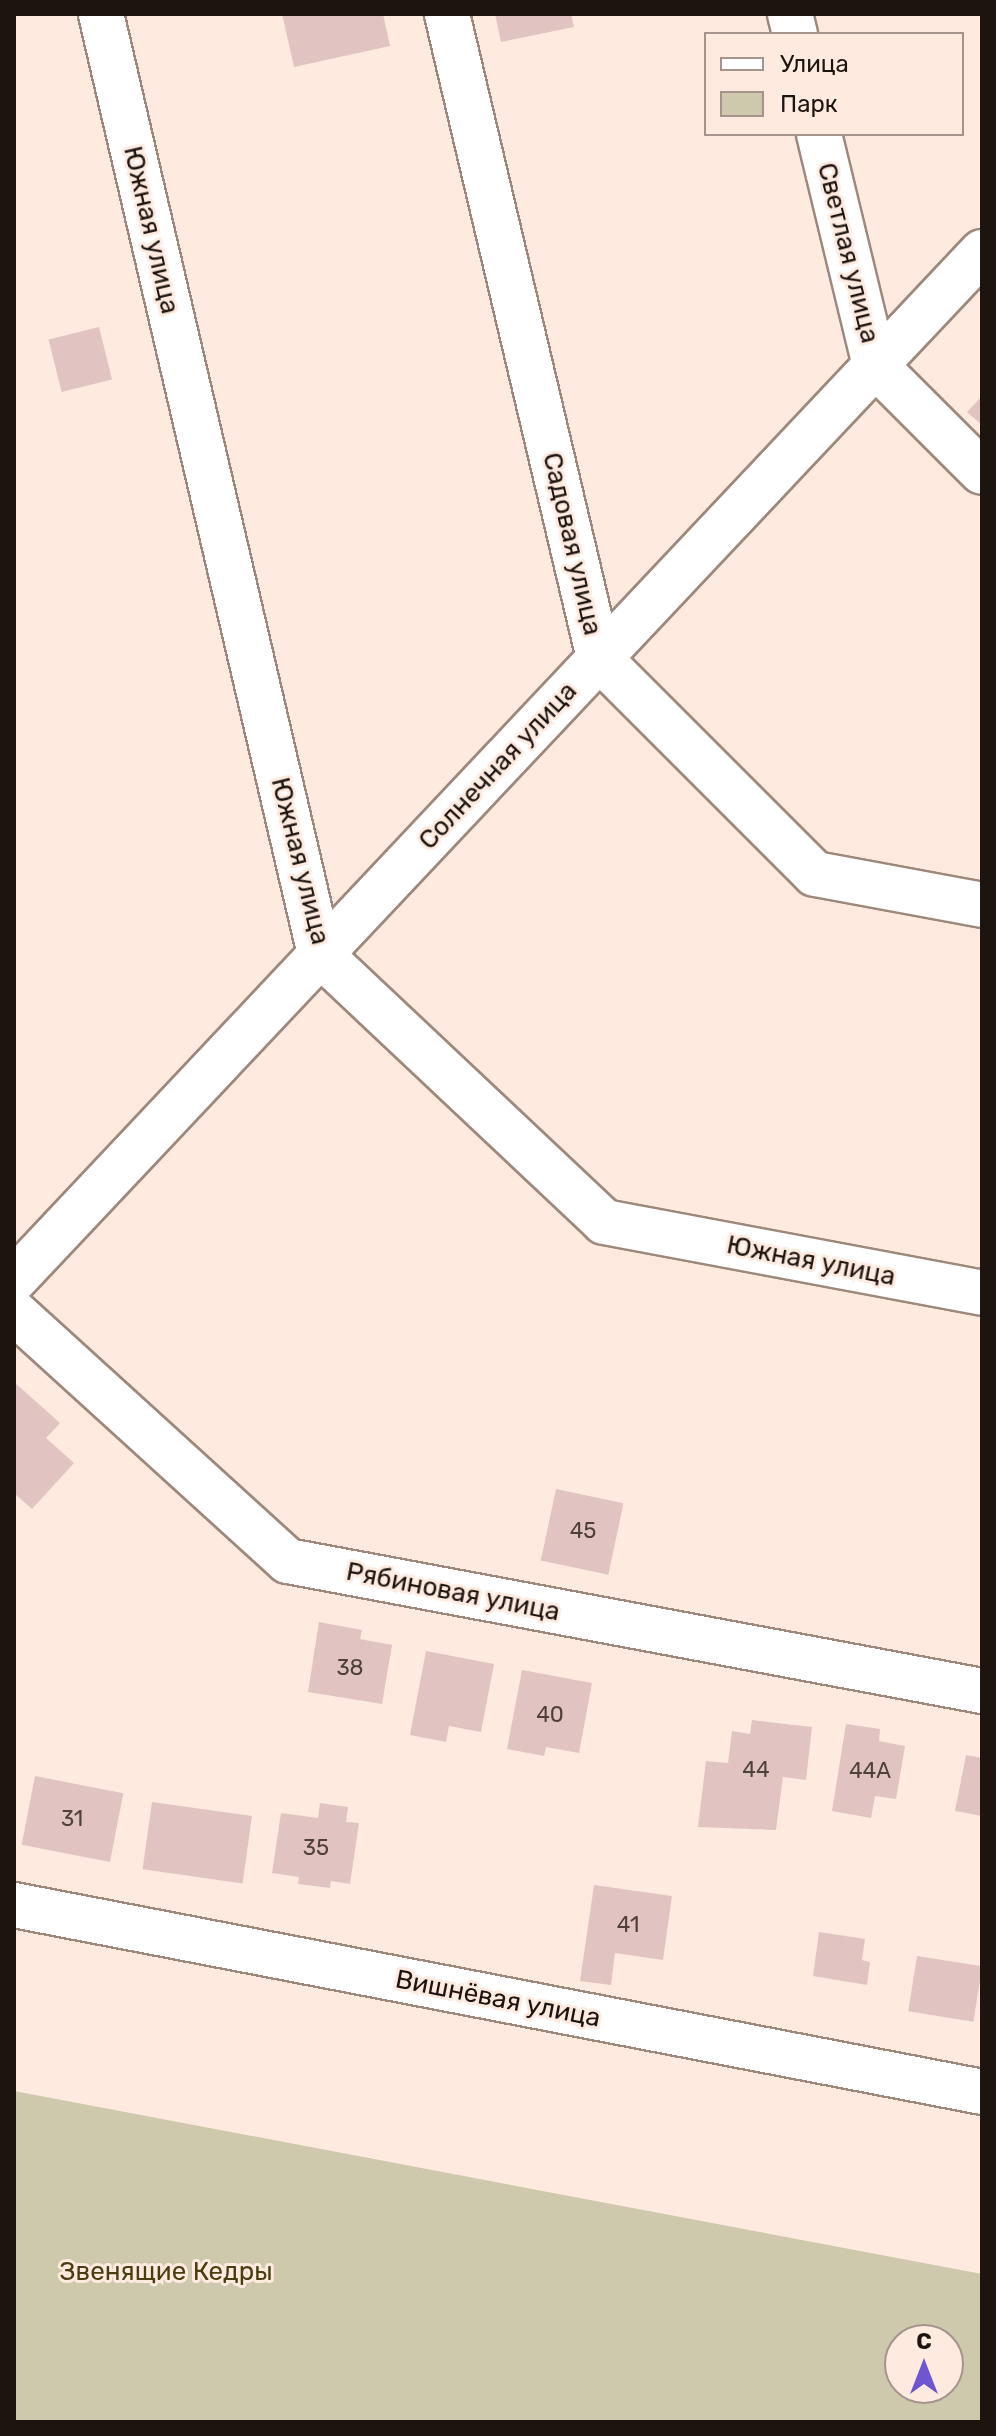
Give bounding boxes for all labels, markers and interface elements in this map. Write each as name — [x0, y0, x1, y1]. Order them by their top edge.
legend — [704, 32, 964, 136]
text: Улица — [780, 50, 849, 78]
text: Парк — [780, 90, 838, 118]
street label: Южная улица — [117, 143, 185, 317]
street label: Светлая улица — [811, 160, 885, 346]
street label: Садовая улица — [536, 450, 608, 638]
street label: Солнечная улица — [413, 676, 583, 856]
street label: Южная улица — [264, 774, 336, 948]
street label: Южная улица — [724, 1229, 898, 1293]
house number: 45 — [570, 1518, 596, 1544]
street label: Рябиновая улица — [344, 1556, 562, 1628]
house number: 38 — [336, 1655, 364, 1681]
house number: 40 — [536, 1702, 564, 1728]
house number: 44 — [742, 1757, 770, 1783]
house number: 44А — [849, 1758, 891, 1784]
house number: 31 — [61, 1806, 83, 1832]
house number: 35 — [303, 1835, 329, 1861]
house number: 41 — [617, 1912, 639, 1938]
street label: Вишнёвая улица — [393, 1964, 603, 2034]
park label: Звенящие Кедры — [59, 2256, 273, 2288]
north arrow — [884, 2324, 964, 2404]
text: С — [916, 2328, 932, 2355]

